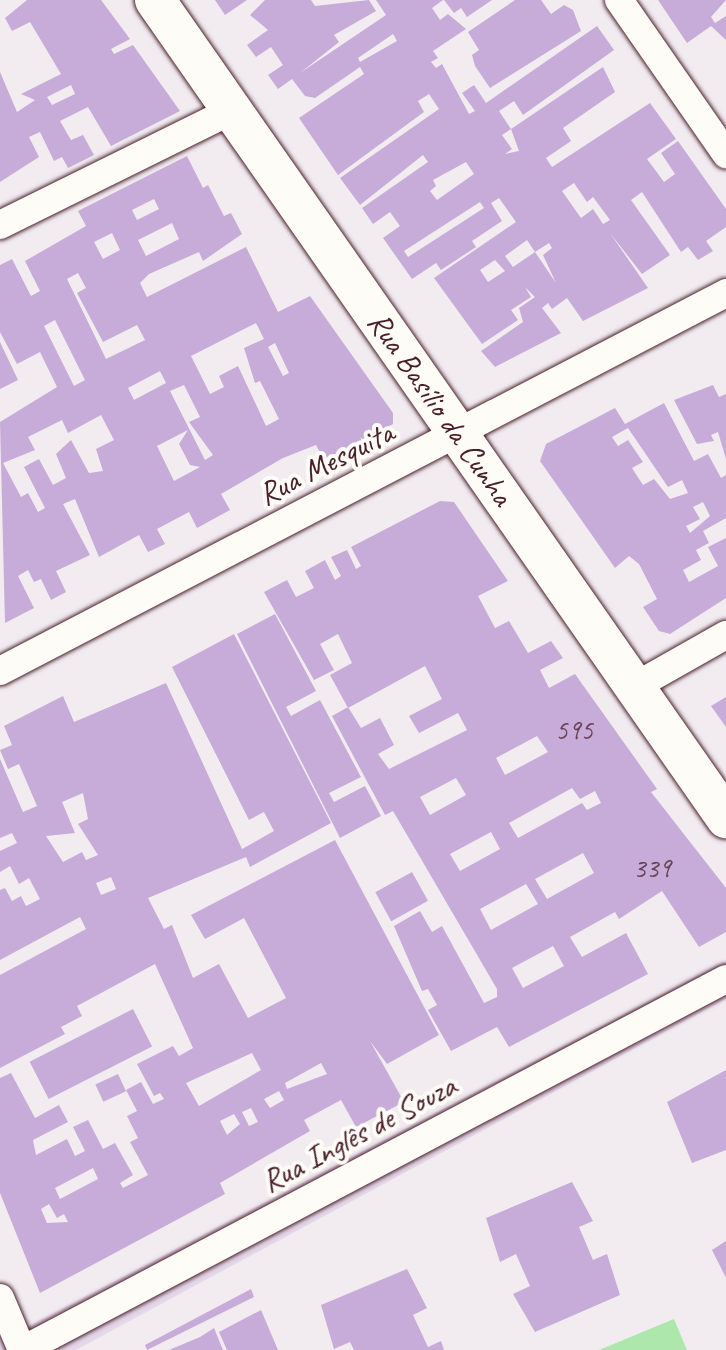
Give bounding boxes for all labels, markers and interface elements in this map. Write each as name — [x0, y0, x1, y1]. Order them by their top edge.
street label: Rua Basílio da Cunha — [359, 304, 521, 514]
street label: Rua Mesquita — [252, 413, 400, 515]
house number: 595 — [555, 713, 593, 747]
house number: 339 — [633, 851, 671, 885]
street label: Rua Inglês de Souza — [256, 1067, 462, 1201]

